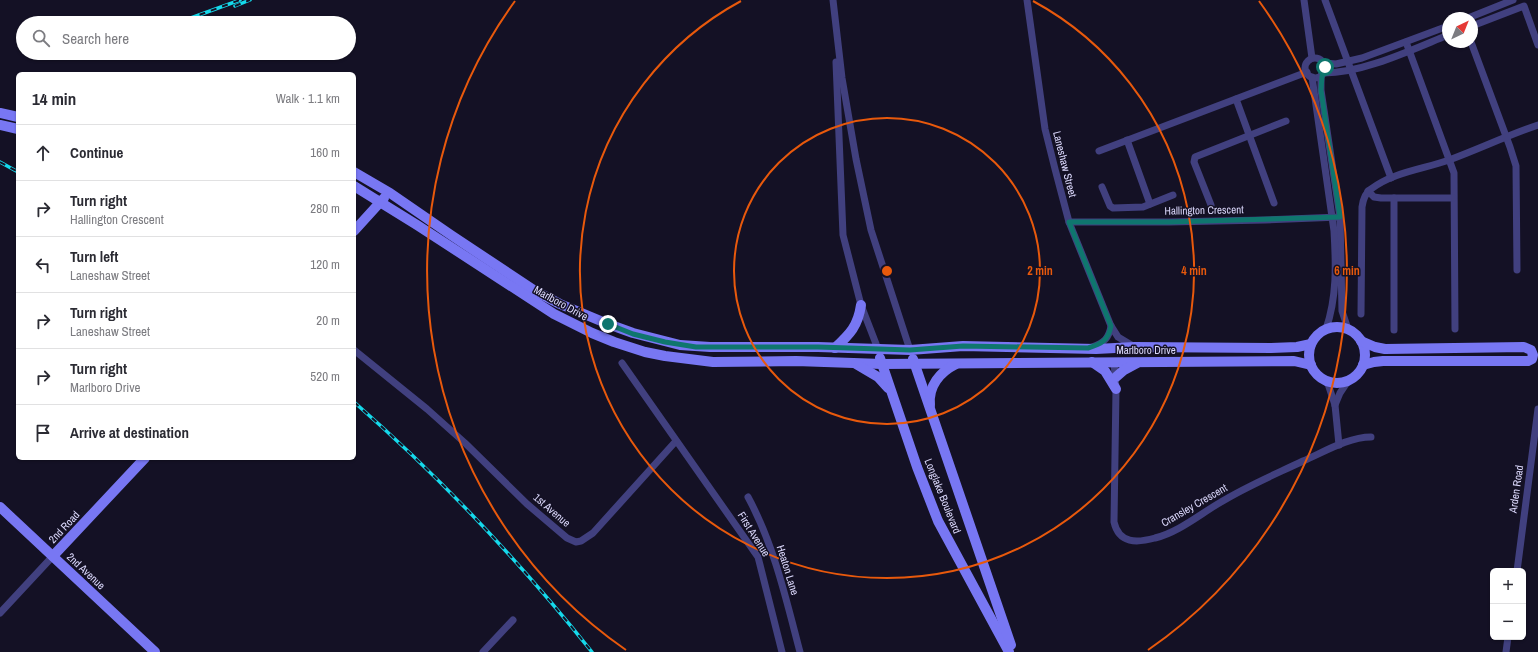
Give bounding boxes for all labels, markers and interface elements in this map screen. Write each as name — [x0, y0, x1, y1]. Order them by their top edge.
north arrow — [1442, 12, 1478, 48]
search box — [16, 16, 356, 60]
icon: search — [30, 27, 52, 49]
text: Search here — [62, 28, 129, 49]
route start — [1316, 58, 1334, 76]
text: 14 min — [32, 87, 76, 110]
text: Walk · 1.1 km — [276, 90, 340, 107]
street label: Laneshaw Street — [1050, 129, 1080, 199]
icon: ahead — [32, 142, 54, 164]
text: Continue — [70, 142, 123, 163]
text: 160 m — [310, 144, 340, 161]
text: Turn right — [70, 190, 127, 211]
icon: right — [32, 198, 54, 220]
text: 280 m — [310, 200, 340, 217]
street label: Hallington Crescent — [1164, 202, 1244, 218]
text: Hallington Crescent — [70, 211, 164, 228]
text: Turn left — [70, 246, 118, 267]
icon: left — [32, 254, 54, 276]
text: 120 m — [310, 256, 340, 273]
text: 2 min — [1027, 263, 1053, 279]
text: 4 min — [1181, 263, 1207, 279]
text: 6 min — [1334, 263, 1360, 279]
centre of rings — [880, 264, 894, 278]
text: Laneshaw Street — [70, 267, 150, 284]
street label: Marlboro Drive — [532, 282, 590, 324]
text: Turn right — [70, 302, 127, 323]
icon: right — [32, 310, 54, 332]
text: 20 m — [316, 312, 340, 329]
route end — [599, 315, 617, 333]
text: Laneshaw Street — [70, 323, 150, 340]
street label: Marlboro Drive — [1116, 343, 1176, 357]
text: Turn right — [70, 358, 127, 379]
icon: right — [32, 366, 54, 388]
text: 520 m — [310, 368, 340, 385]
text: Marlboro Drive — [70, 379, 141, 396]
icon: arrive — [32, 422, 54, 444]
text: Arrive at destination — [70, 422, 189, 443]
street label: Longlake Boulevard — [922, 456, 964, 536]
street label: Arden Road — [1506, 464, 1526, 515]
street label: Cransley Crescent — [1158, 480, 1230, 530]
street label: 1st Avenue — [531, 490, 573, 530]
street label: 2nd Road — [46, 508, 82, 546]
street label: First Avenue — [735, 509, 773, 559]
street label: Heaton Lane — [774, 543, 802, 597]
street label: 2nd Avenue — [64, 550, 108, 592]
map controls — [1490, 568, 1526, 640]
button: + — [1490, 568, 1526, 604]
button: − — [1490, 604, 1526, 640]

